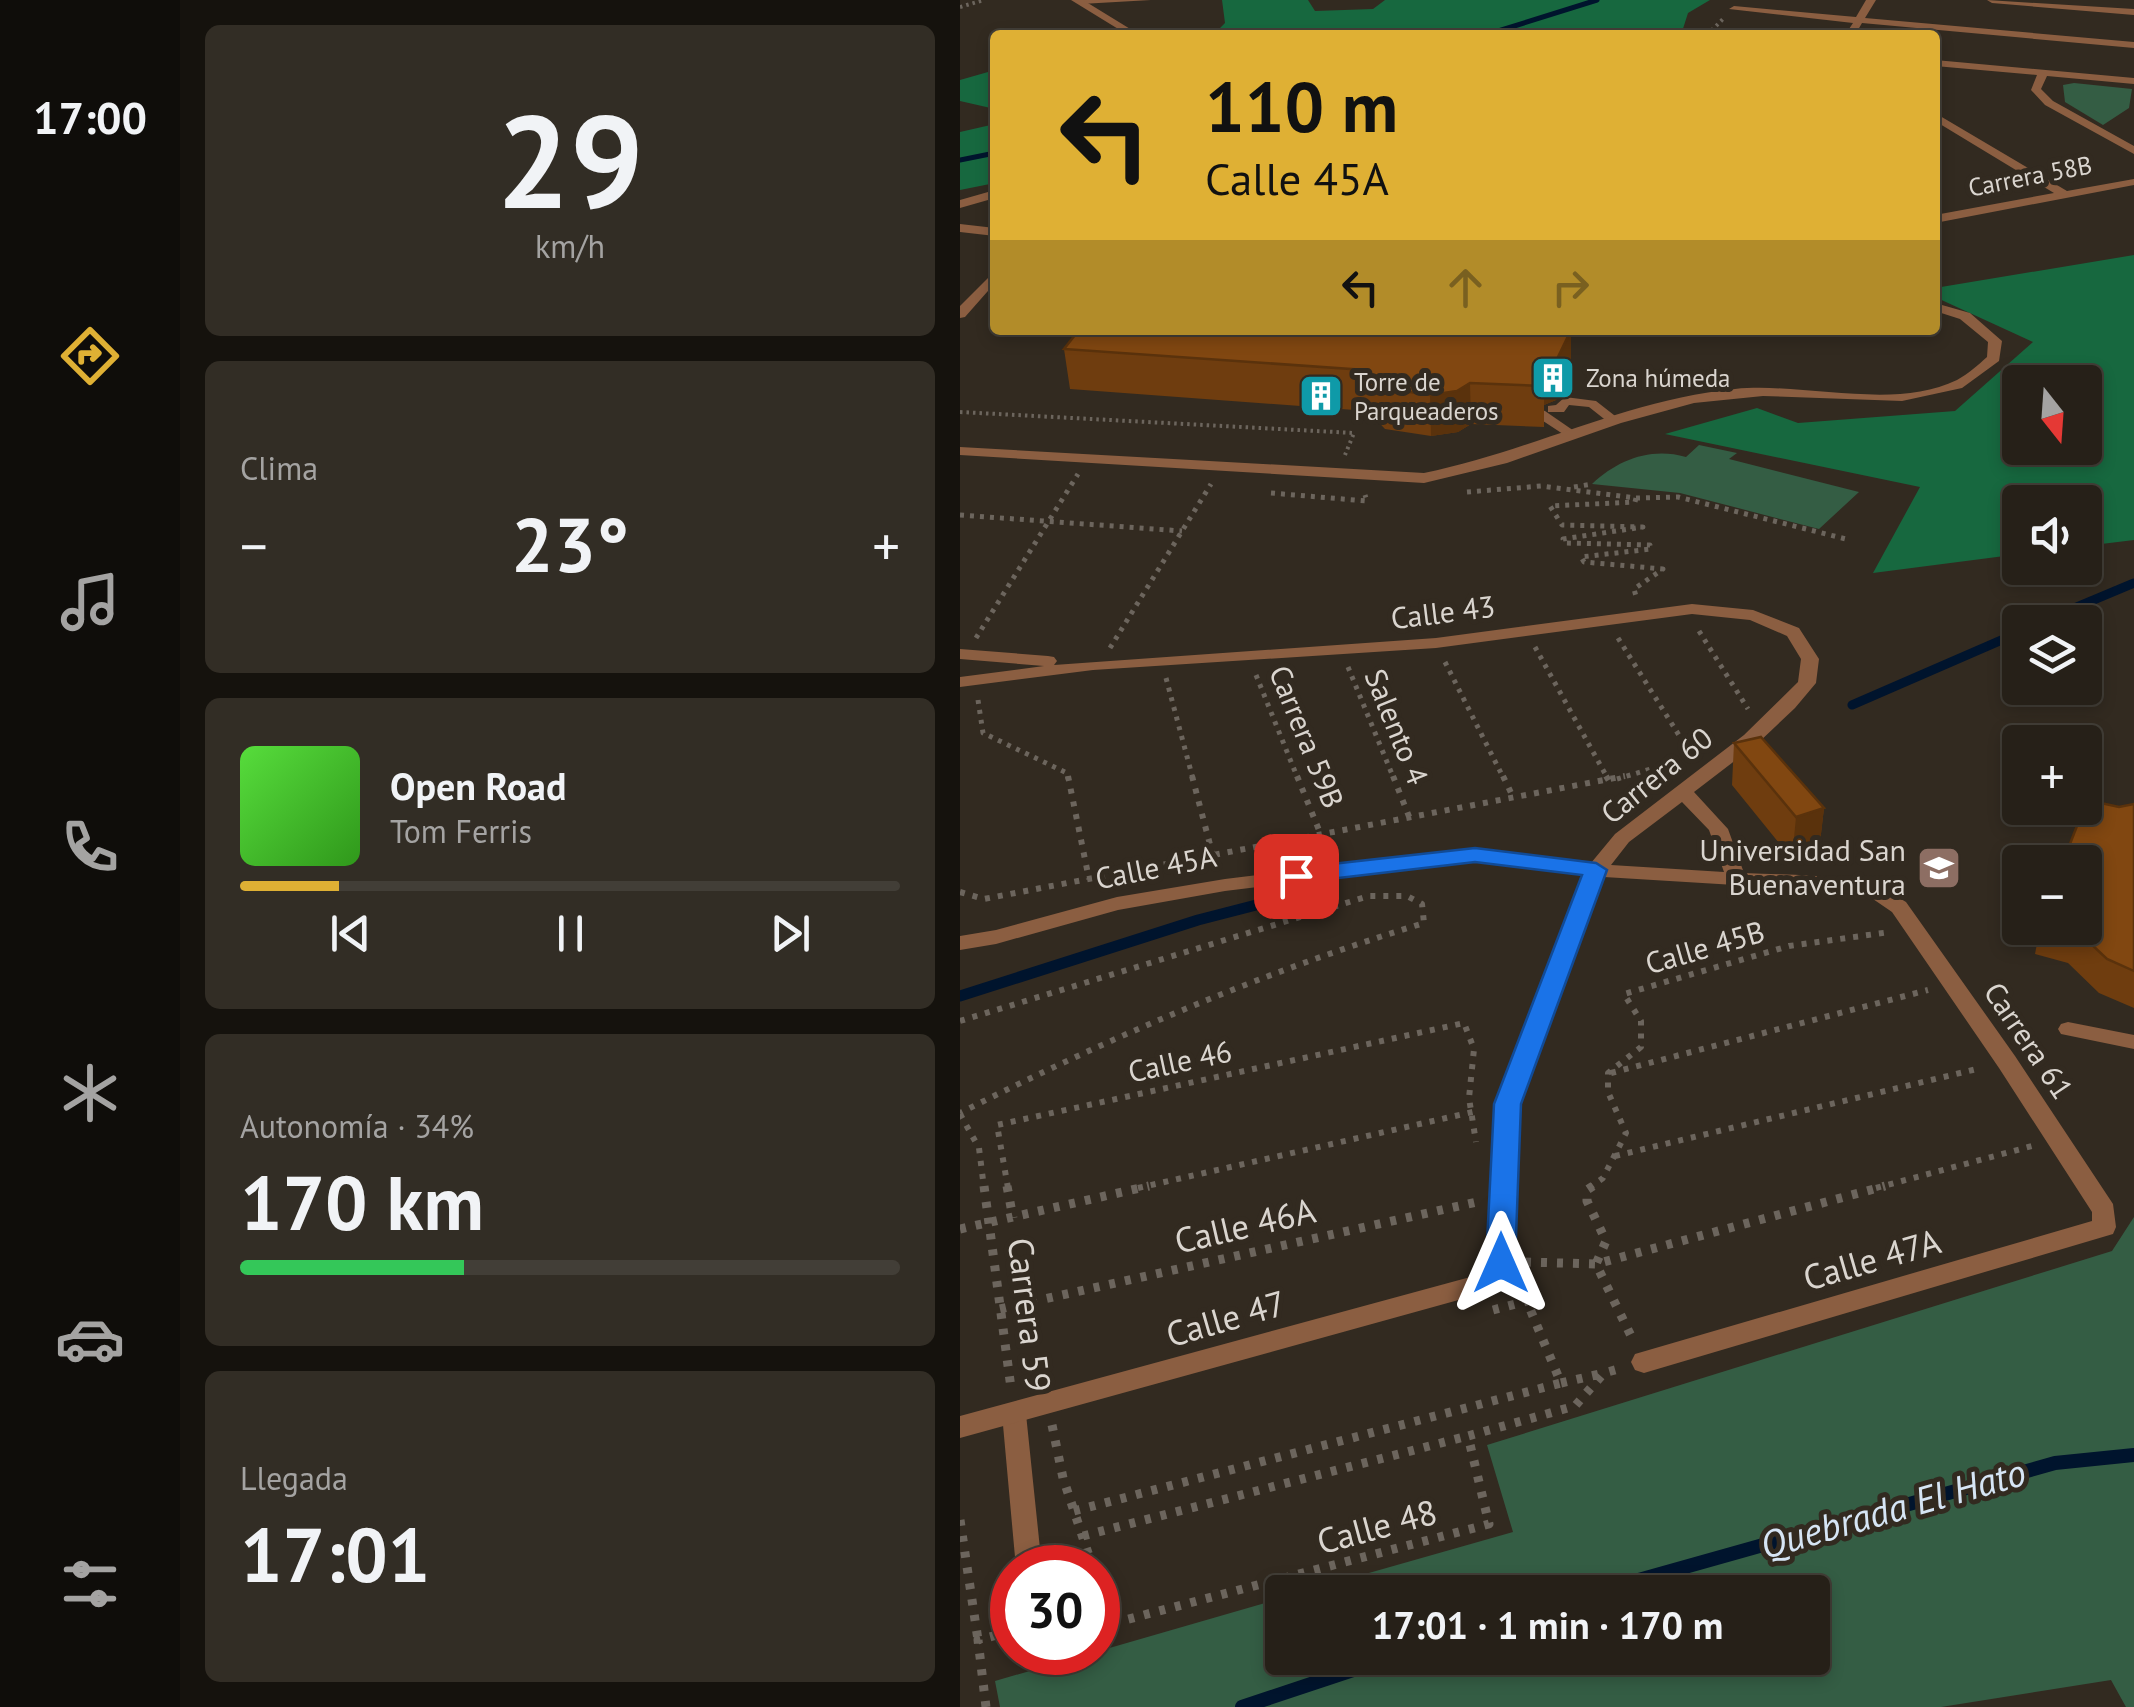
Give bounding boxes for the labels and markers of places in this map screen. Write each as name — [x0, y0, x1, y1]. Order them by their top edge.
building icon: Zona húmeda — [1530, 355, 1576, 401]
place label: Zona húmeda — [1586, 362, 1731, 394]
place label: Torre de Parqueaderos — [1354, 366, 1499, 427]
building icon: Torre de Parqueaderos — [1298, 373, 1344, 419]
place label: Universidad San Buenaventura — [1699, 830, 1906, 903]
pin — [1254, 834, 1339, 919]
school or university icon: Universidad San Buenaventura — [1916, 845, 1962, 891]

